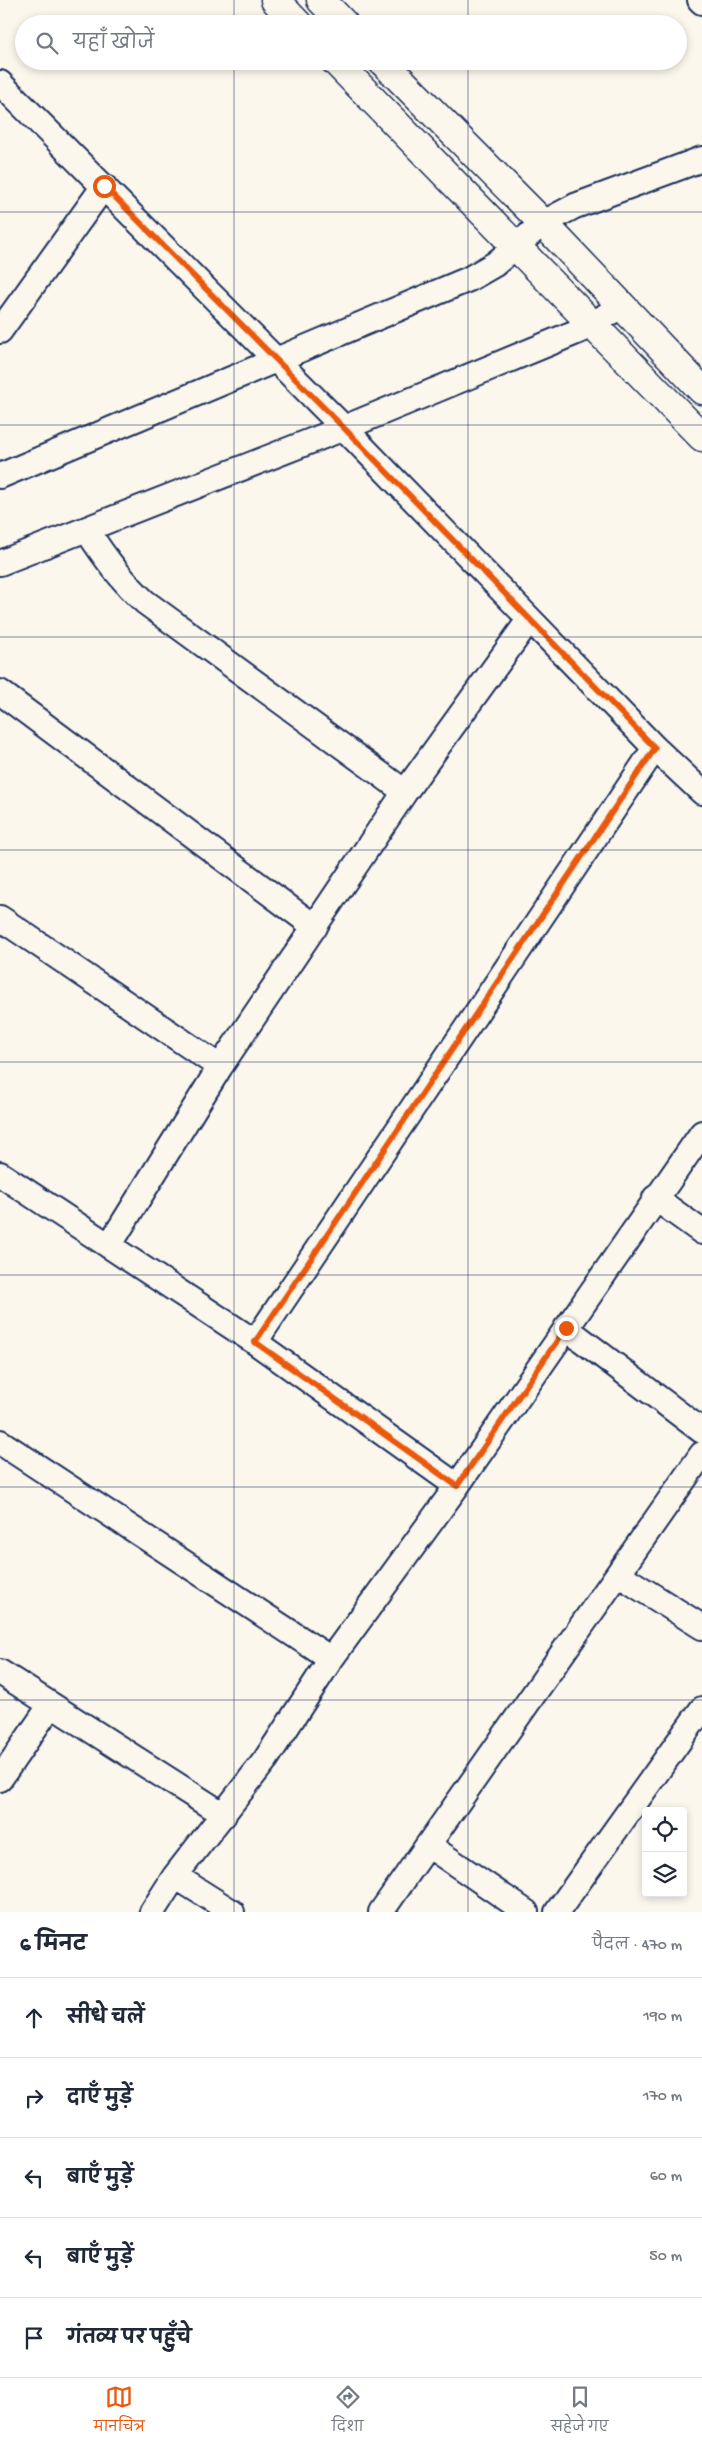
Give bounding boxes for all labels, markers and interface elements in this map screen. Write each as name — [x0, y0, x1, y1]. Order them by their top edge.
search box — [15, 15, 687, 70]
icon: search — [33, 29, 61, 57]
text: यहाँ खोजें — [73, 33, 154, 56]
route start — [93, 175, 116, 198]
route end — [555, 1317, 578, 1340]
map controls — [642, 1807, 687, 1897]
button: locate — [642, 1807, 687, 1852]
button: layers — [642, 1852, 687, 1897]
text: 6 मिनट — [20, 1934, 87, 1959]
text: पैदल · 470 m — [592, 1937, 682, 1956]
icon: ahead — [20, 2004, 48, 2032]
text: सीधे चलें — [67, 2008, 144, 2031]
text: 190 m — [643, 2008, 682, 2027]
icon: right — [20, 2084, 48, 2112]
text: दाएँ मुड़ें — [67, 2088, 133, 2111]
text: 170 m — [643, 2088, 682, 2107]
icon: left — [20, 2164, 48, 2192]
text: बाएँ मुड़ें — [67, 2168, 133, 2191]
text: 60 m — [650, 2168, 682, 2187]
icon: left — [20, 2244, 48, 2272]
text: बाएँ मुड़ें — [67, 2248, 133, 2271]
text: 50 m — [649, 2248, 682, 2267]
icon: arrive — [20, 2324, 48, 2352]
text: गंतव्य पर पहुँचे — [67, 2328, 191, 2351]
tab: मानचित्र — [94, 2383, 145, 2442]
tab: दिशा — [332, 2383, 364, 2442]
tab: सहेजे गए — [551, 2383, 609, 2442]

